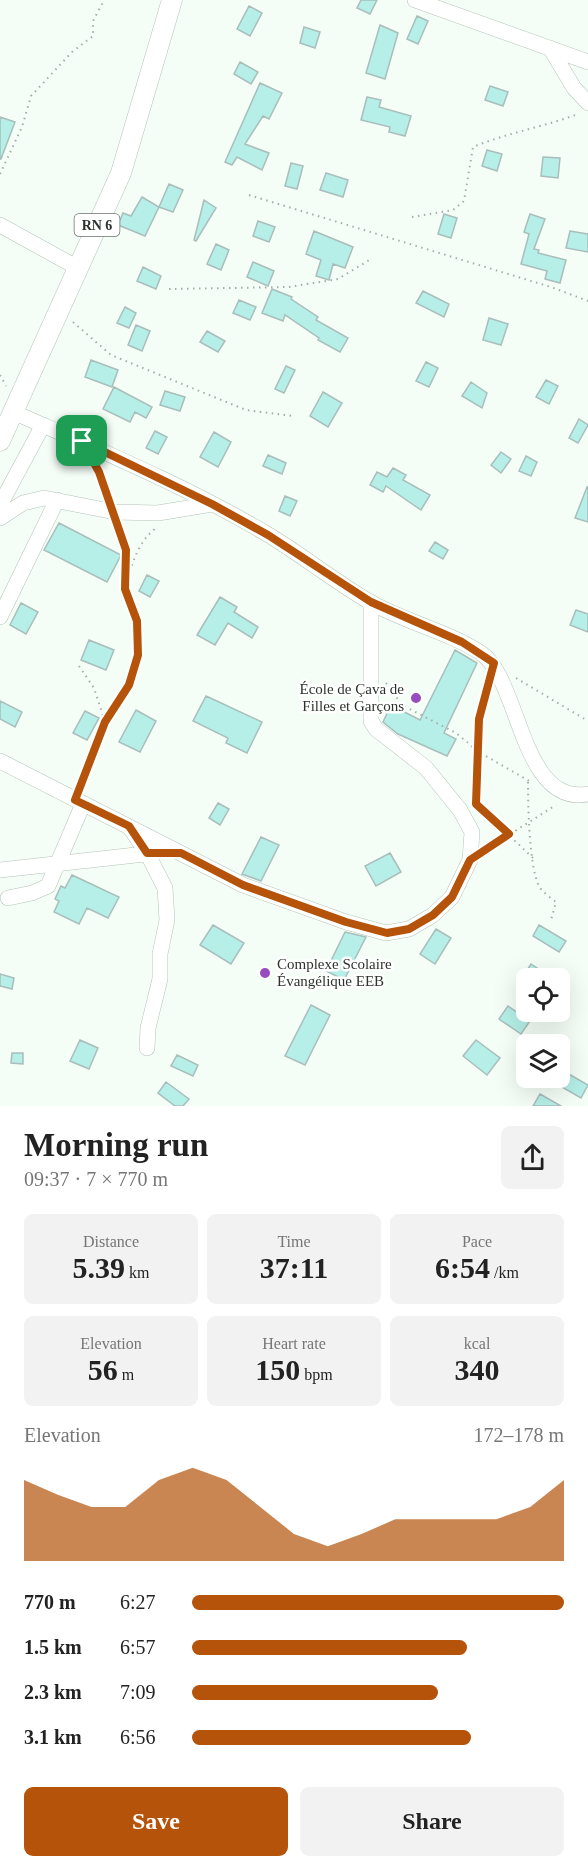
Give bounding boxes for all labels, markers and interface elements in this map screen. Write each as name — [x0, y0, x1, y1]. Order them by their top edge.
road number: RN 6 — [74, 214, 120, 236]
pin — [56, 415, 107, 466]
icon: arrive — [65, 424, 98, 457]
place label: École de Çava de Filles et Garçons — [299, 681, 404, 714]
marker: École de Çava de Filles et Garçons — [409, 691, 423, 705]
place label: Complexe Scolaire Évangélique EEB — [277, 956, 392, 989]
marker: Complexe Scolaire Évangélique EEB — [258, 966, 272, 980]
map controls — [516, 968, 570, 1088]
button: locate — [516, 968, 570, 1022]
button: layers — [516, 1034, 570, 1088]
button: share — [501, 1126, 564, 1189]
text: Morning run — [24, 1127, 208, 1163]
text: 09:37 · 7 × 770 m — [24, 1168, 168, 1190]
text: Distance — [83, 1233, 139, 1250]
text: Time — [277, 1233, 311, 1250]
text: Pace — [462, 1233, 492, 1250]
text: 5.39 — [73, 1251, 125, 1284]
text: 37:11 — [260, 1251, 328, 1284]
text: 6:54 — [435, 1251, 490, 1284]
text: km — [125, 1264, 149, 1281]
text: /km — [490, 1264, 519, 1281]
text: Elevation — [80, 1335, 142, 1352]
text: Heart rate — [262, 1335, 326, 1352]
text: kcal — [464, 1335, 490, 1352]
text: 56 — [88, 1353, 118, 1386]
text: 150 — [255, 1353, 300, 1386]
text: 340 — [455, 1353, 500, 1386]
text: m — [118, 1366, 134, 1383]
text: bpm — [300, 1366, 333, 1383]
text: Elevation — [24, 1424, 101, 1446]
text: 172–178 m — [473, 1424, 564, 1446]
text: 770 m — [24, 1591, 76, 1613]
text: 6:27 — [120, 1591, 156, 1613]
text: 1.5 km — [24, 1636, 82, 1658]
text: 6:57 — [120, 1636, 156, 1658]
text: 2.3 km — [24, 1681, 82, 1703]
text: 7:09 — [120, 1681, 156, 1703]
text: 3.1 km — [24, 1726, 82, 1748]
text: 6:56 — [120, 1726, 156, 1748]
button: Save — [24, 1787, 288, 1856]
button: Share — [300, 1787, 564, 1856]

